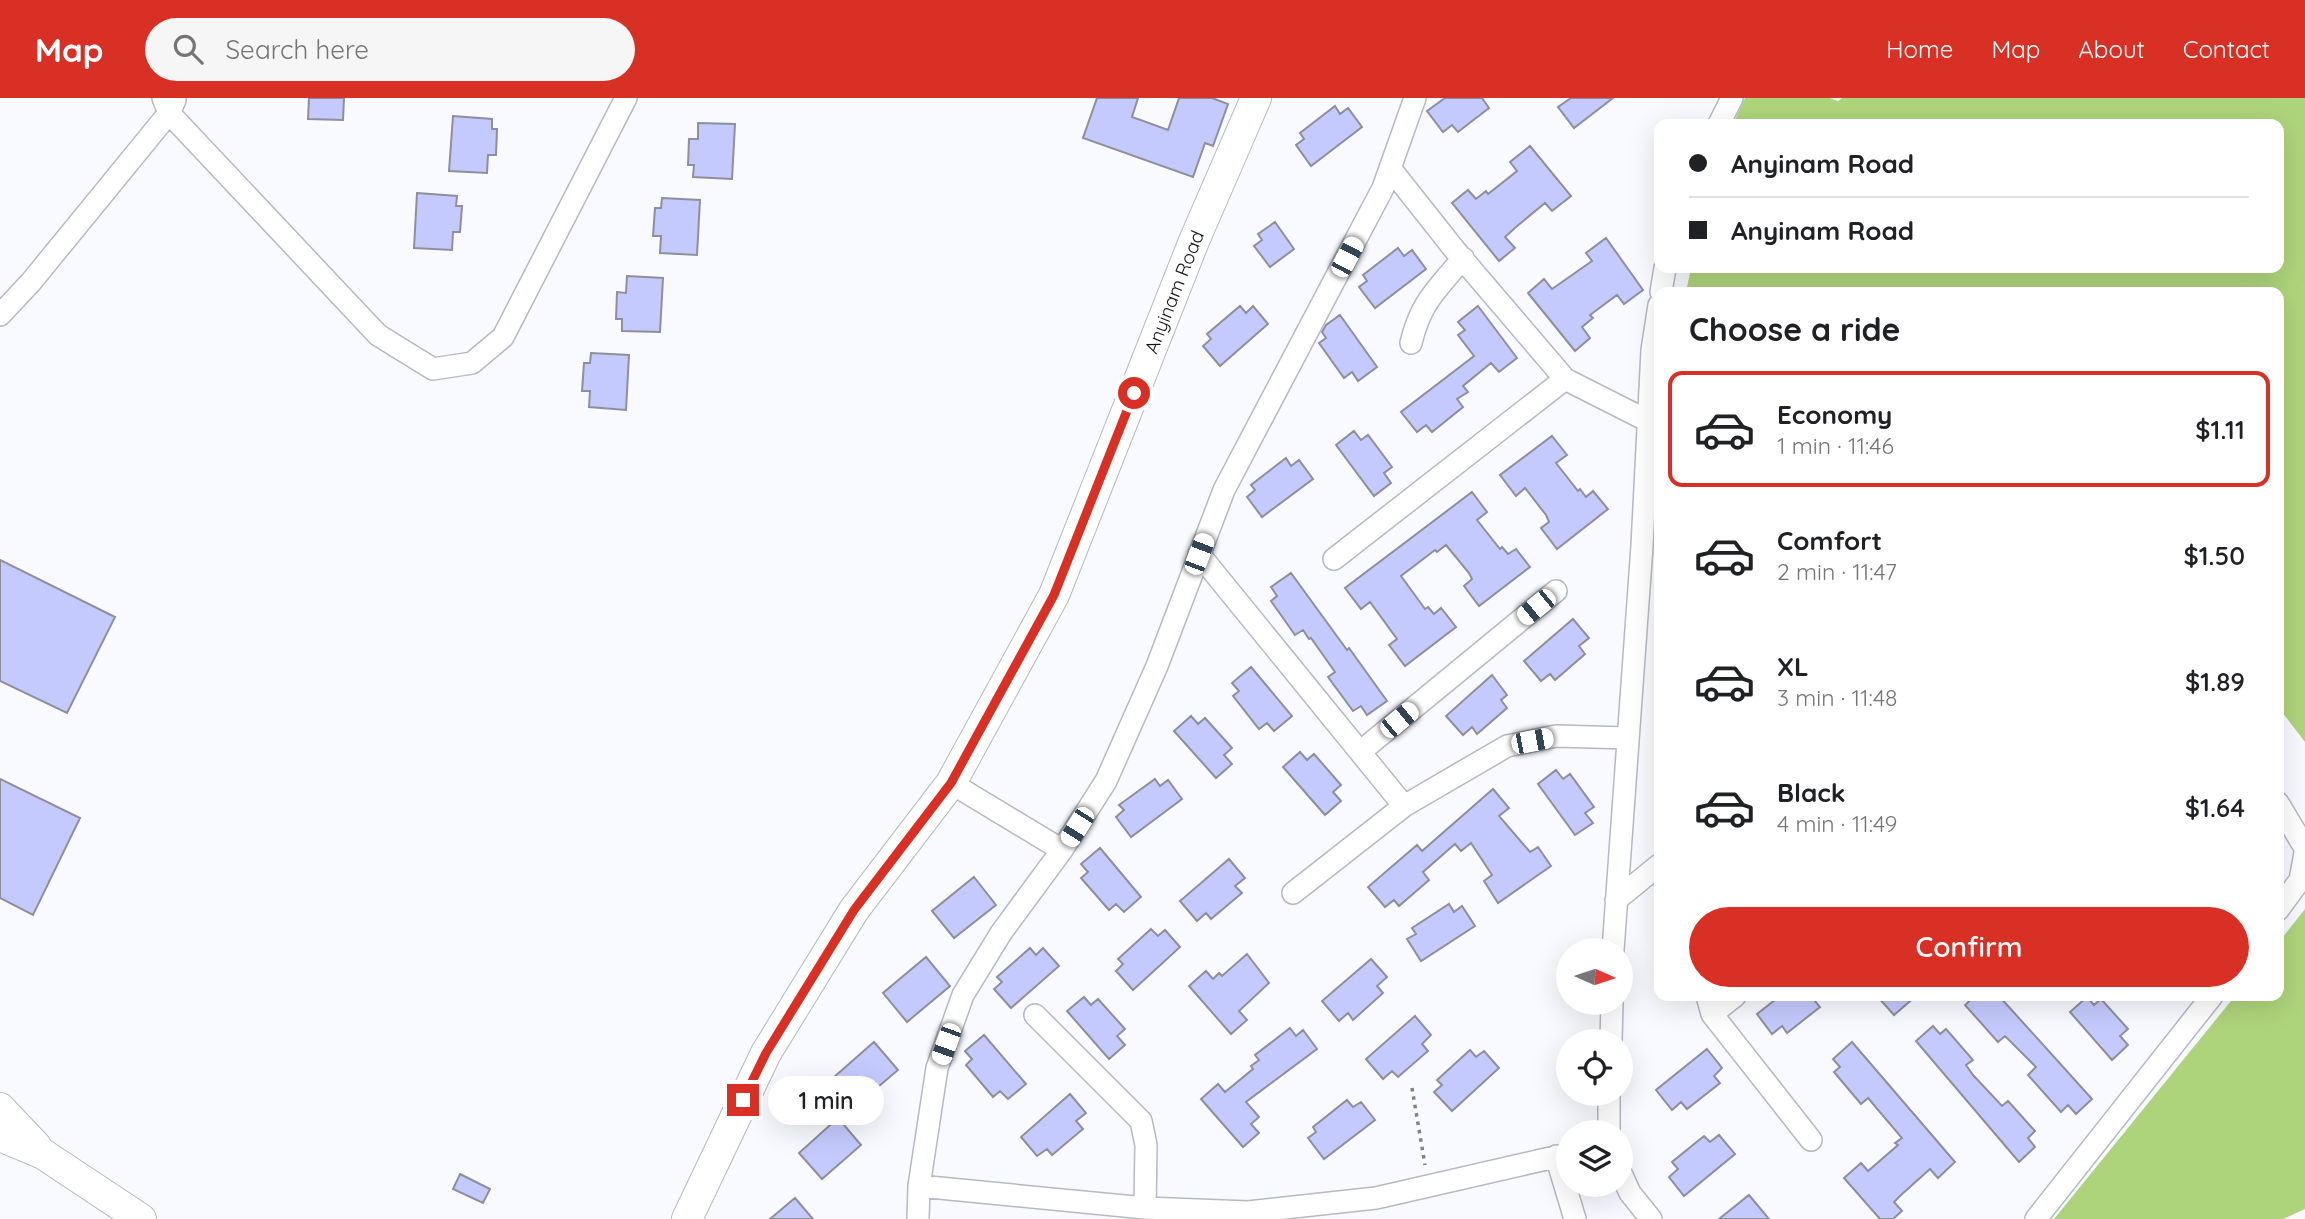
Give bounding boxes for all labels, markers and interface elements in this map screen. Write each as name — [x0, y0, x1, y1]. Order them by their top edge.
search box — [145, 18, 635, 81]
text: Map — [35, 29, 103, 70]
icon: search — [169, 30, 207, 68]
text: Search here — [225, 33, 369, 66]
text: Home — [1886, 34, 1953, 64]
text: Map — [1991, 34, 2040, 64]
text: About — [2078, 34, 2145, 64]
text: Contact — [2183, 34, 2270, 64]
text: Anyinam Road — [1731, 147, 1914, 180]
text: Anyinam Road — [1731, 214, 1914, 247]
street label: Anyinam Road — [1139, 227, 1209, 357]
car — [1328, 234, 1367, 280]
text: Choose a ride — [1689, 309, 1901, 349]
route start — [1118, 377, 1150, 409]
icon: car — [1693, 398, 1756, 461]
text: Economy — [1777, 398, 1892, 431]
text: $1.11 — [2195, 413, 2245, 446]
text: 1 min · 11:46 — [1777, 431, 1894, 460]
icon: car — [1693, 524, 1756, 587]
text: Comfort — [1777, 524, 1882, 557]
car — [1182, 531, 1217, 577]
text: $1.50 — [2183, 539, 2245, 572]
text: 2 min · 11:47 — [1777, 557, 1897, 586]
car — [1514, 586, 1559, 628]
icon: car — [1693, 650, 1756, 713]
text: XL — [1777, 650, 1809, 683]
text: $1.89 — [2185, 665, 2245, 698]
text: 3 min · 11:48 — [1777, 683, 1897, 712]
car — [1377, 698, 1422, 742]
car — [1510, 727, 1555, 755]
icon: car — [1693, 776, 1756, 839]
text: Black — [1777, 776, 1846, 809]
text: $1.64 — [2185, 791, 2245, 824]
car — [1057, 804, 1098, 850]
text: 4 min · 11:49 — [1777, 809, 1897, 838]
button: Confirm — [1689, 907, 2249, 987]
north arrow — [1556, 938, 1633, 1015]
map controls — [1556, 938, 1633, 1197]
car — [929, 1021, 964, 1067]
button: locate — [1556, 1029, 1633, 1106]
callout: 1 min — [768, 1076, 883, 1124]
route end — [727, 1084, 759, 1116]
text: 1 min — [798, 1086, 854, 1115]
button: layers — [1556, 1120, 1633, 1197]

